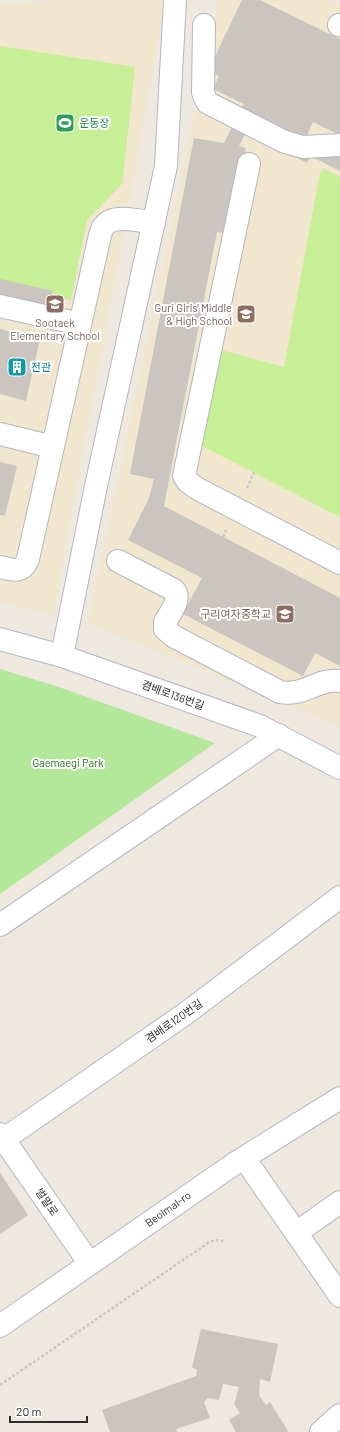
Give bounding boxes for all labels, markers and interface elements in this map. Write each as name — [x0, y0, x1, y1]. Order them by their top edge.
sports icon: 운동장 — [54, 112, 76, 134]
place label: 운동장 — [79, 116, 109, 129]
school or university icon: Sootaek Elementary School — [44, 293, 66, 315]
place label: Guri Girls' Middle & High School — [155, 301, 232, 327]
school or university icon: Guri Girls' Middle & High School — [235, 303, 257, 325]
place label: Sootaek Elementary School — [10, 316, 100, 342]
building icon: 전관 — [6, 356, 28, 378]
place label: 전관 — [31, 360, 51, 373]
school or university icon: 구리여자중학교 — [274, 603, 296, 625]
place label: 구리여자중학교 — [200, 607, 271, 620]
street label: 겸배로136번길 — [140, 677, 206, 712]
park label: Gaemaegi Park — [32, 756, 104, 769]
street label: 겸배로120번길 — [143, 996, 205, 1045]
street label: 벌말로 — [33, 1186, 61, 1218]
street label: Beolmal-ro — [142, 1188, 193, 1229]
scale bar — [10, 1398, 87, 1424]
text: 20 m — [16, 1404, 42, 1418]

